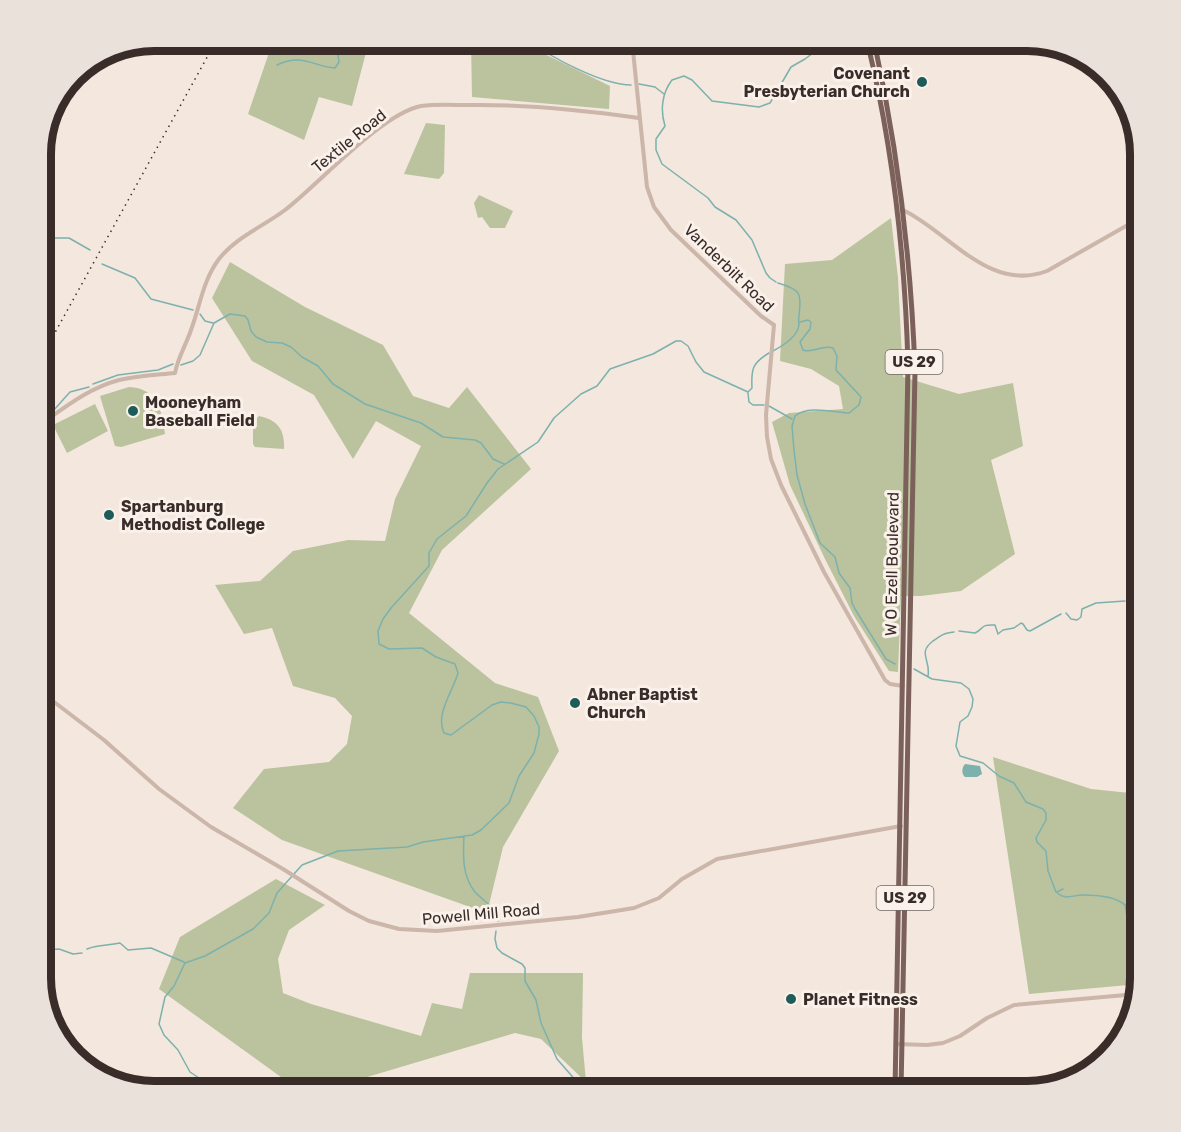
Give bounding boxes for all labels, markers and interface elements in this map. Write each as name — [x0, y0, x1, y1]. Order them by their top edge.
place label: Covenant Presbyterian Church — [743, 64, 911, 101]
marker: Covenant Presbyterian Church — [915, 75, 929, 89]
street label: Textile Road — [308, 105, 390, 177]
street label: Vanderbilt Road — [680, 220, 778, 316]
road number: US 29 — [886, 350, 942, 374]
place label: Mooneyham Baseball Field — [145, 393, 255, 430]
marker: Mooneyham Baseball Field — [126, 404, 140, 418]
street label: W O Ezell Boulevard — [881, 492, 903, 636]
place label: Spartanburg Methodist College — [121, 497, 265, 534]
marker: Spartanburg Methodist College — [102, 508, 116, 522]
place label: Abner Baptist Church — [587, 685, 698, 722]
marker: Abner Baptist Church — [568, 696, 582, 710]
road number: US 29 — [876, 886, 934, 910]
street label: Powell Mill Road — [421, 899, 541, 929]
place label: Planet Fitness — [803, 990, 918, 1009]
marker: Planet Fitness — [784, 992, 798, 1006]

